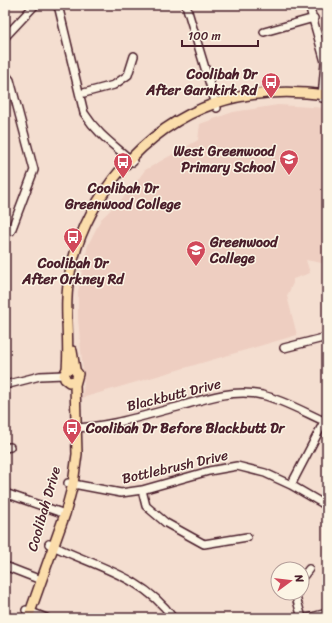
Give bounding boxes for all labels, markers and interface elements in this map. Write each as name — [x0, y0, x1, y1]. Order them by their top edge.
scale bar — [182, 22, 258, 48]
text: 100 m — [188, 25, 221, 47]
place label: Coolibah Dr After Garnkirk Rd — [145, 62, 259, 103]
bus stop icon: Coolibah Dr After Garnkirk Rd — [260, 71, 282, 99]
place label: West Greenwood Primary School — [174, 139, 277, 180]
school or university icon: West Greenwood Primary School — [278, 148, 300, 176]
bus stop icon: Coolibah Dr Greenwood College — [112, 151, 134, 179]
place label: Coolibah Dr Greenwood College — [64, 176, 182, 217]
bus stop icon: Coolibah Dr After Orkney Rd — [62, 226, 84, 254]
place label: Greenwood College — [209, 230, 279, 271]
school or university icon: Greenwood College — [185, 239, 207, 267]
place label: Coolibah Dr After Orkney Rd — [21, 251, 125, 292]
street label: Blackbutt Drive — [124, 371, 224, 419]
place label: Coolibah Dr Before Blackbutt Dr — [85, 416, 286, 441]
bus stop icon: Coolibah Dr Before Blackbutt Dr — [61, 417, 83, 445]
street label: Bottlebrush Drive — [119, 443, 231, 491]
street label: Coolibah Drive — [20, 463, 68, 555]
north arrow — [270, 561, 310, 601]
text: N — [289, 571, 309, 585]

